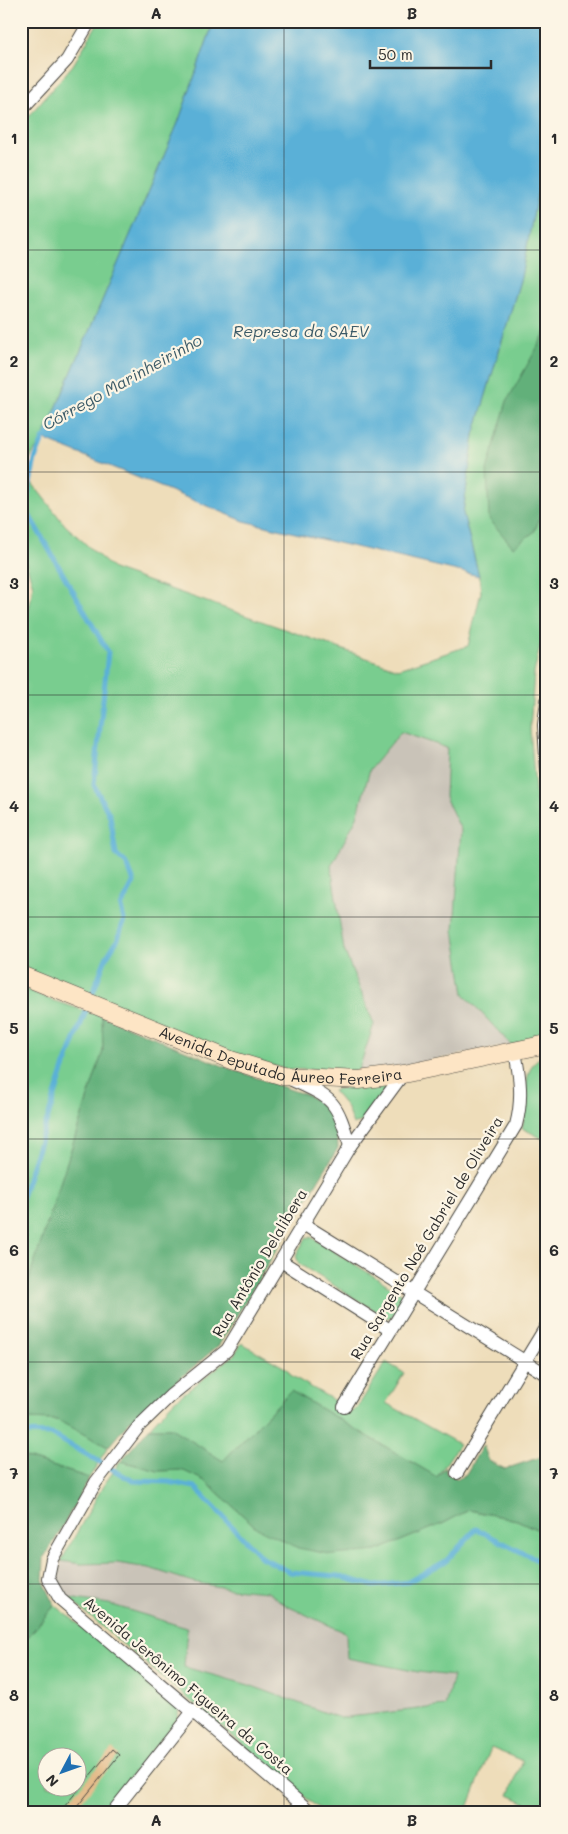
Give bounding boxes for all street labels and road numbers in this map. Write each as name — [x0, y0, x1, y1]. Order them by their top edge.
street label: Avenida Deputado Áureo Ferreira — [156, 1021, 403, 1089]
street label: Rua Sargento Noé Gabriel de Oliveira — [345, 1112, 507, 1363]
street label: Rua Antônio Delalibera — [207, 1185, 311, 1340]
street label: Avenida Jerônimo Figueira da Costa — [80, 1592, 297, 1779]

